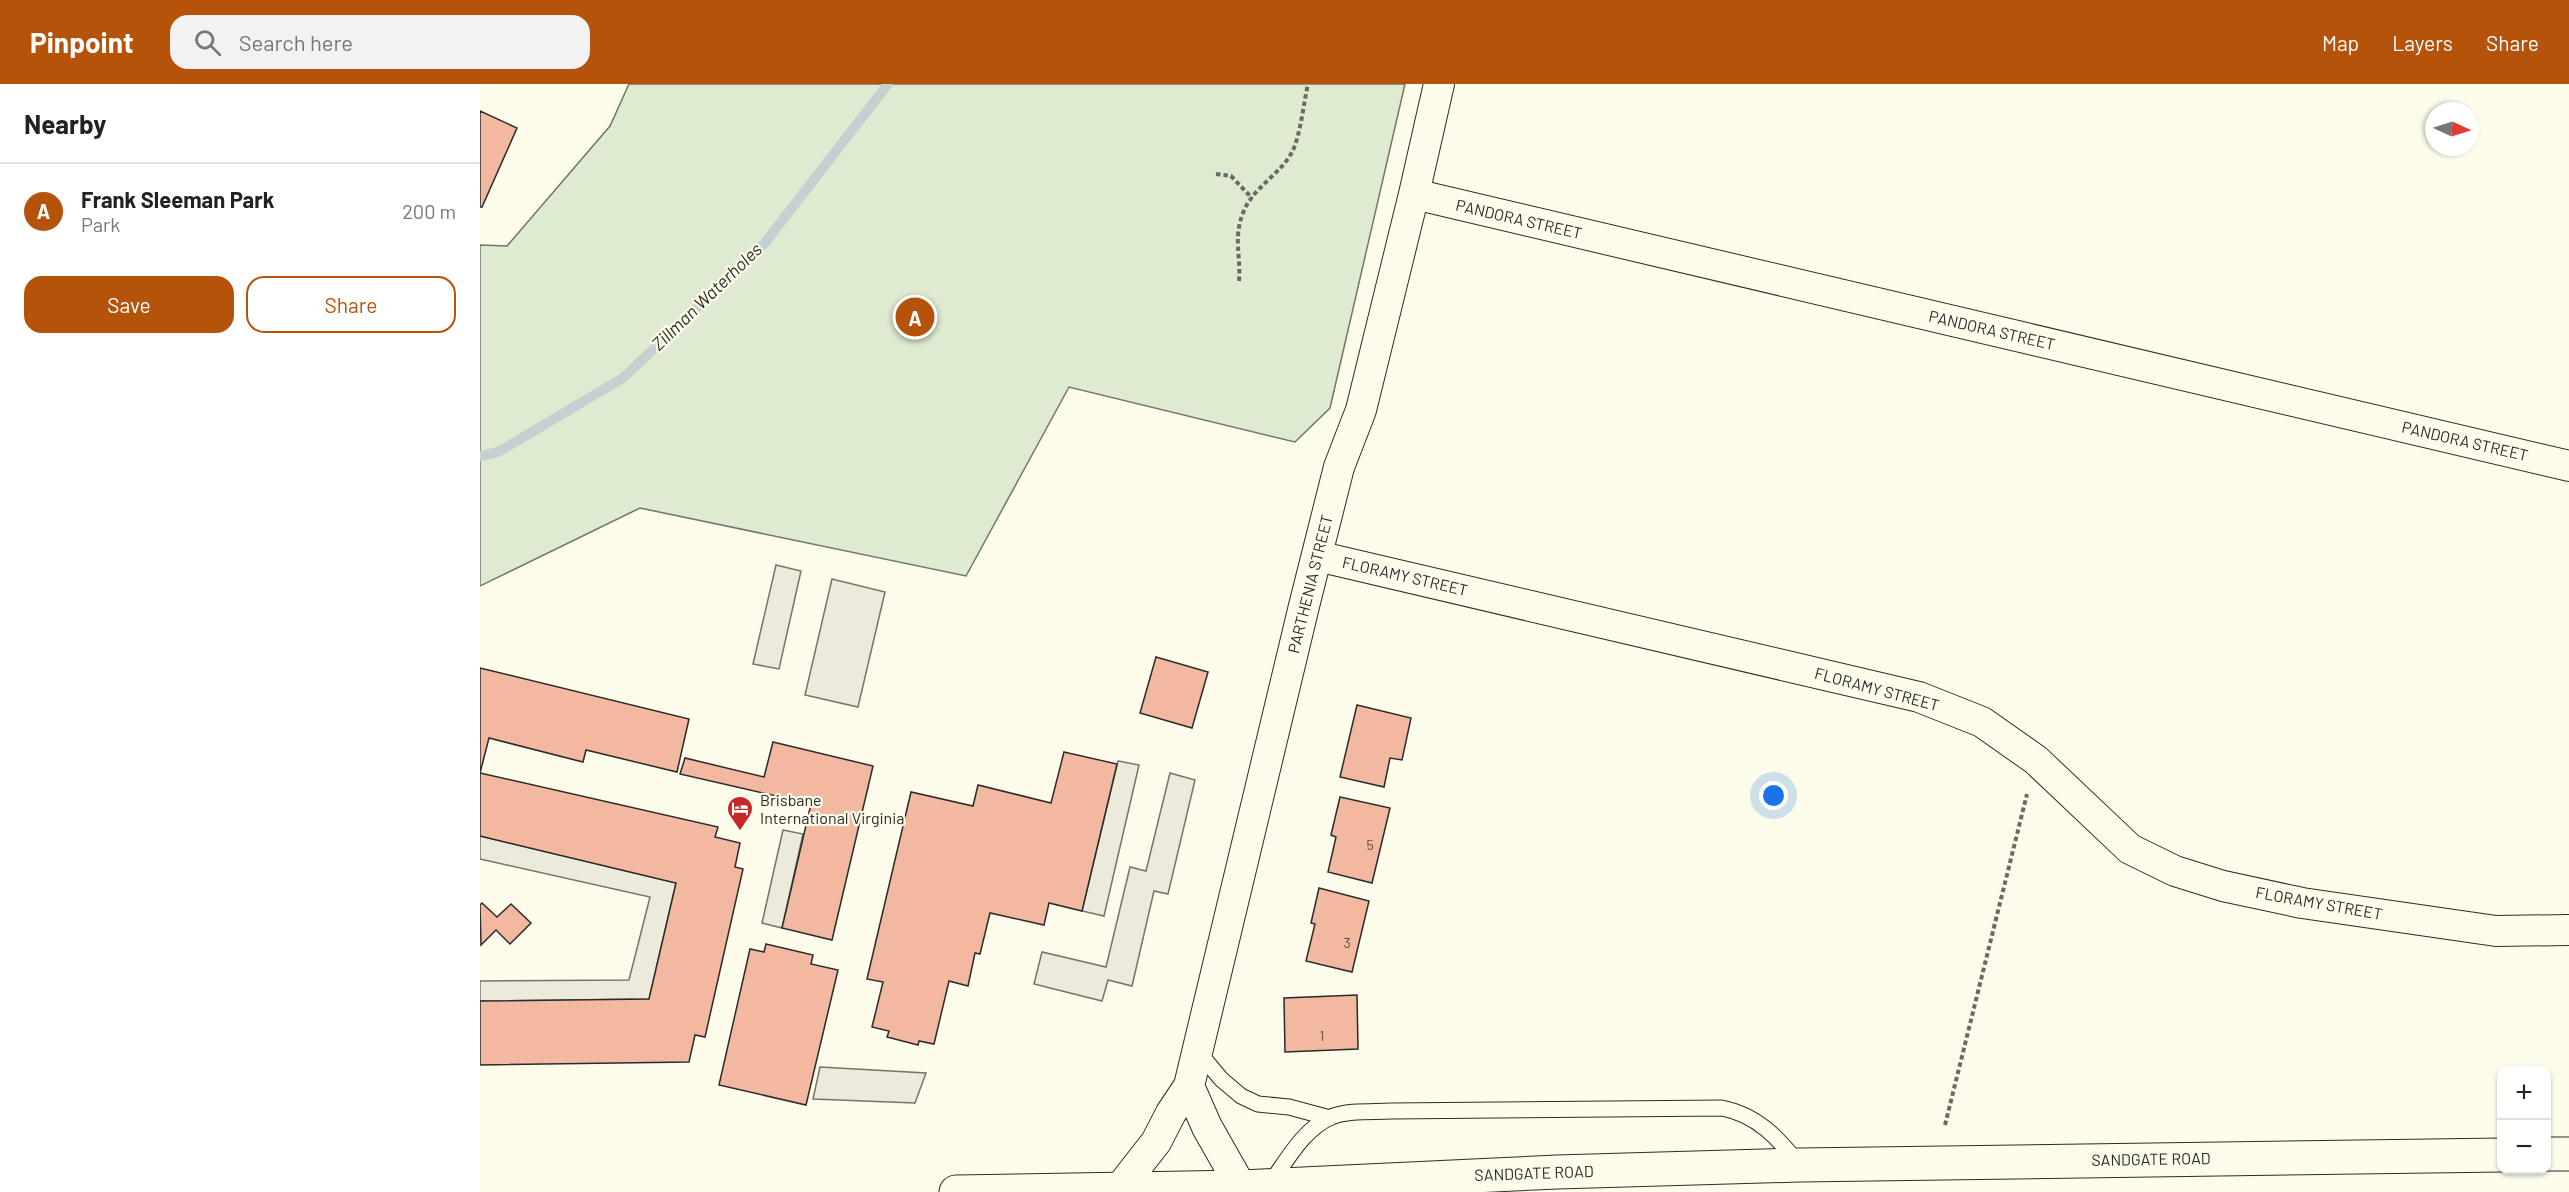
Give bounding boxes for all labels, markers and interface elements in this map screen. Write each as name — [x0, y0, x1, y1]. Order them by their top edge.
search box — [170, 15, 590, 69]
text: Pinpoint — [30, 25, 134, 59]
icon: search — [191, 26, 224, 59]
text: Search here — [239, 29, 353, 55]
text: Map — [2322, 30, 2359, 55]
text: Layers — [2392, 30, 2453, 55]
text: Share — [2486, 30, 2539, 55]
north arrow — [2425, 102, 2479, 156]
text: Nearby — [24, 108, 106, 139]
text: Frank Sleeman Park — [81, 186, 274, 212]
street label: PANDORA STREET — [1454, 195, 1584, 242]
text: A — [37, 199, 50, 223]
text: 200 m — [402, 199, 456, 223]
text: Park — [81, 212, 120, 236]
water label: Zillman Waterholes — [646, 238, 766, 355]
button: Save — [24, 276, 234, 333]
button: Share — [246, 276, 456, 333]
pin: A — [896, 294, 934, 340]
street label: PANDORA STREET — [1927, 306, 2057, 353]
street label: PANDORA STREET — [2400, 417, 2530, 464]
street label: PARTHENIA STREET — [1283, 513, 1336, 655]
street label: FLORAMY STREET — [1340, 552, 1470, 599]
street label: FLORAMY STREET — [1813, 663, 1942, 714]
your location — [1759, 781, 1788, 810]
place label: Brisbane International Virginia — [760, 790, 904, 827]
hotel icon: Brisbane International Virginia — [725, 794, 755, 832]
house number: 5 — [1366, 836, 1374, 853]
street label: FLORAMY STREET — [2254, 882, 2384, 923]
house number: 3 — [1343, 934, 1351, 951]
house number: 1 — [1320, 1027, 1324, 1044]
map controls — [2497, 1066, 2551, 1174]
button: + — [2497, 1066, 2551, 1120]
button: − — [2497, 1120, 2551, 1174]
street label: SANDGATE ROAD — [2091, 1148, 2211, 1169]
street label: SANDGATE ROAD — [1474, 1161, 1594, 1184]

